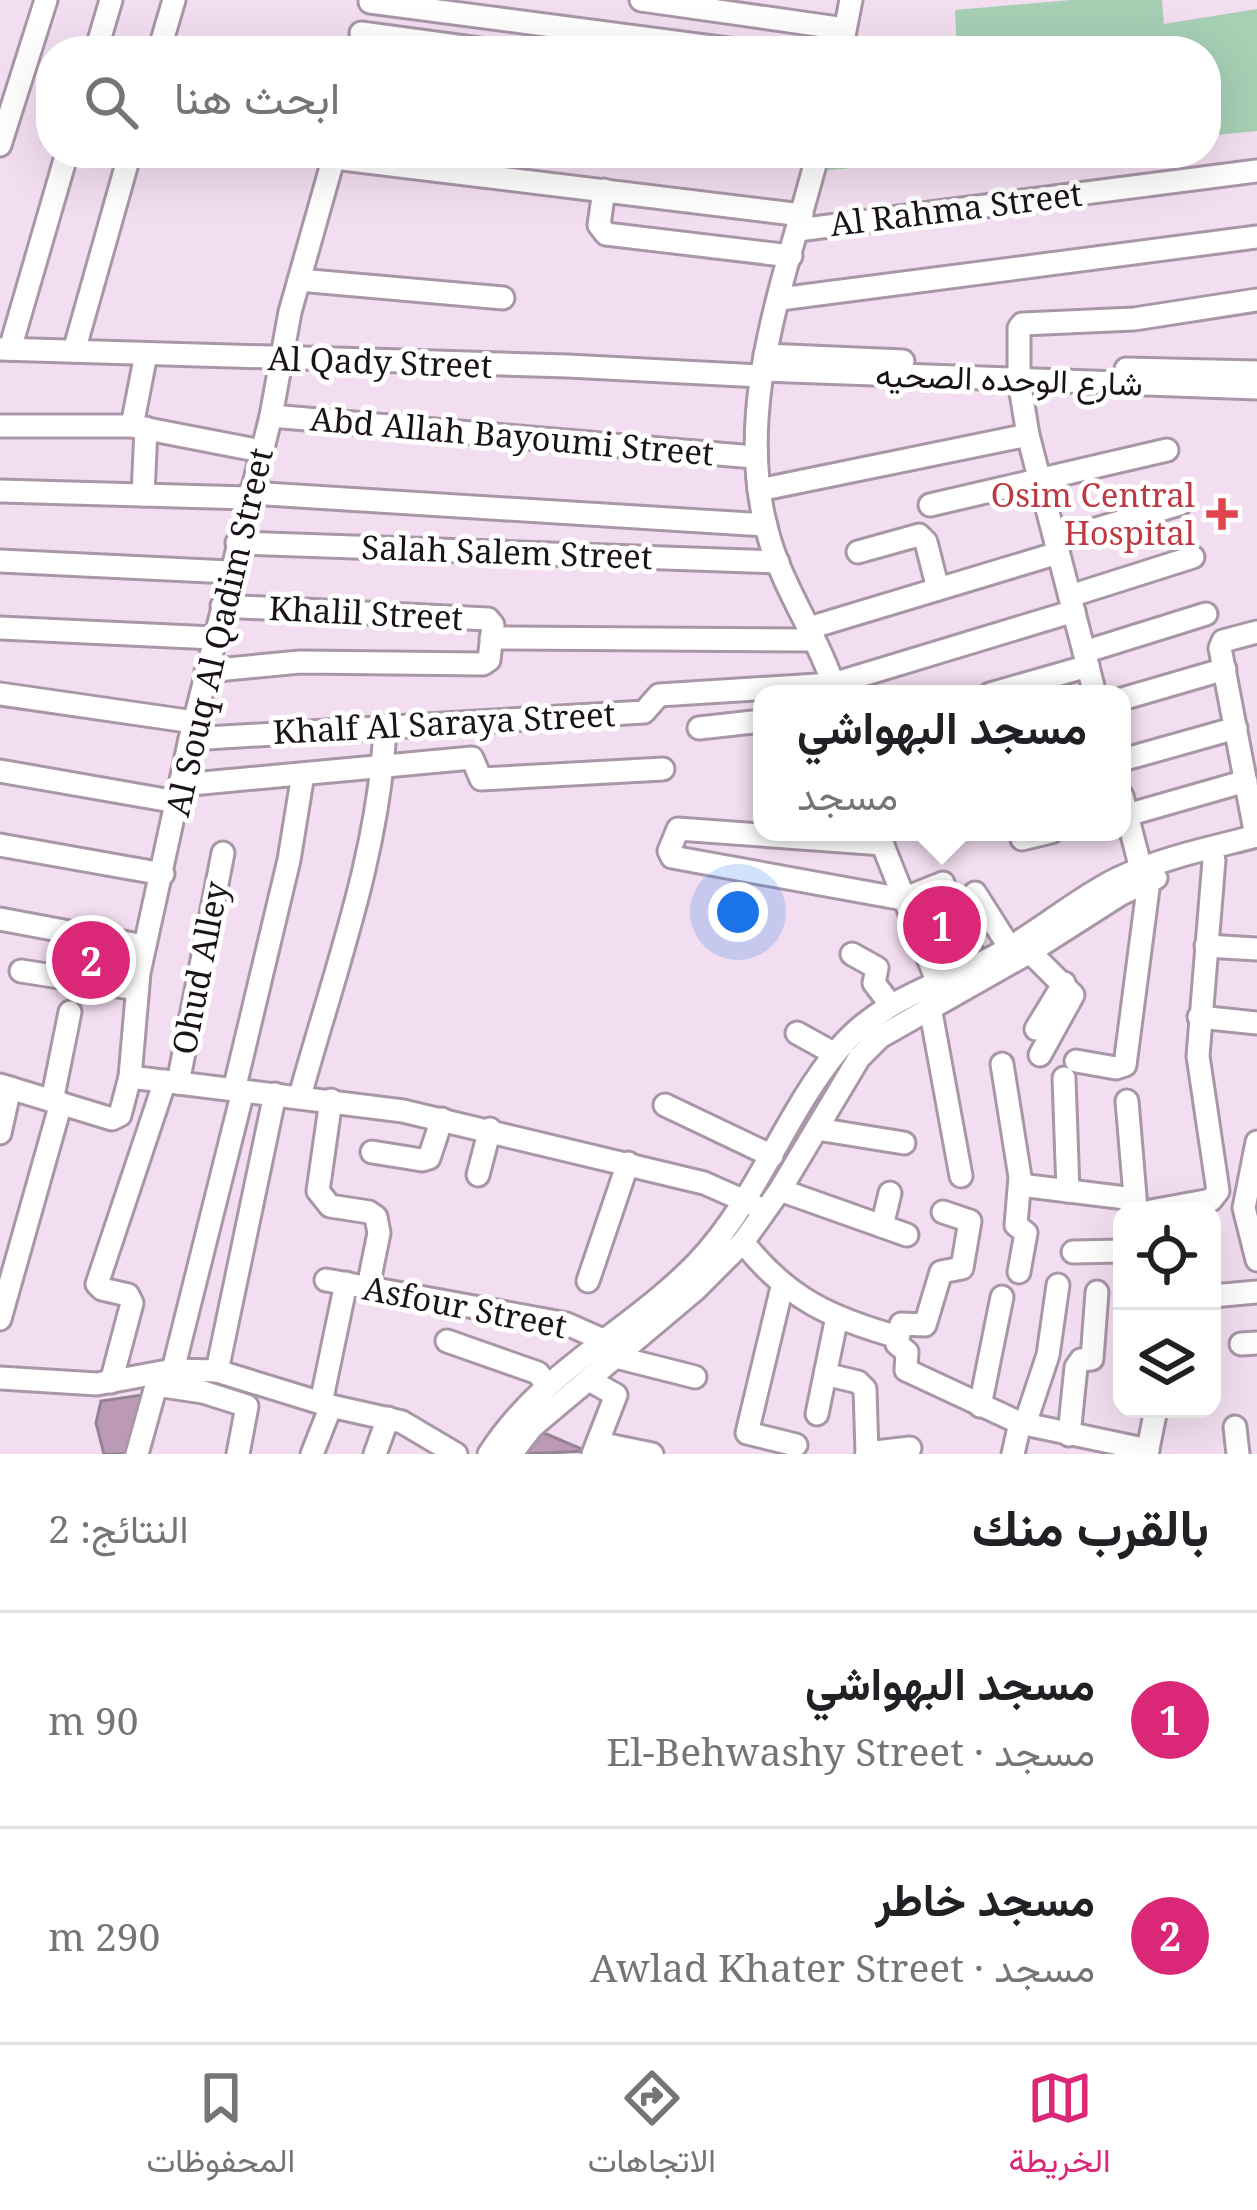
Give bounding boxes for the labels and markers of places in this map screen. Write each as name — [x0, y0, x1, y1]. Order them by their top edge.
place label: Osim Central Hospital — [991, 472, 1195, 555]
marker: Osim Central Hospital — [1206, 498, 1238, 530]
pin: 1 — [903, 880, 981, 970]
pin: 2 — [52, 915, 130, 1005]

